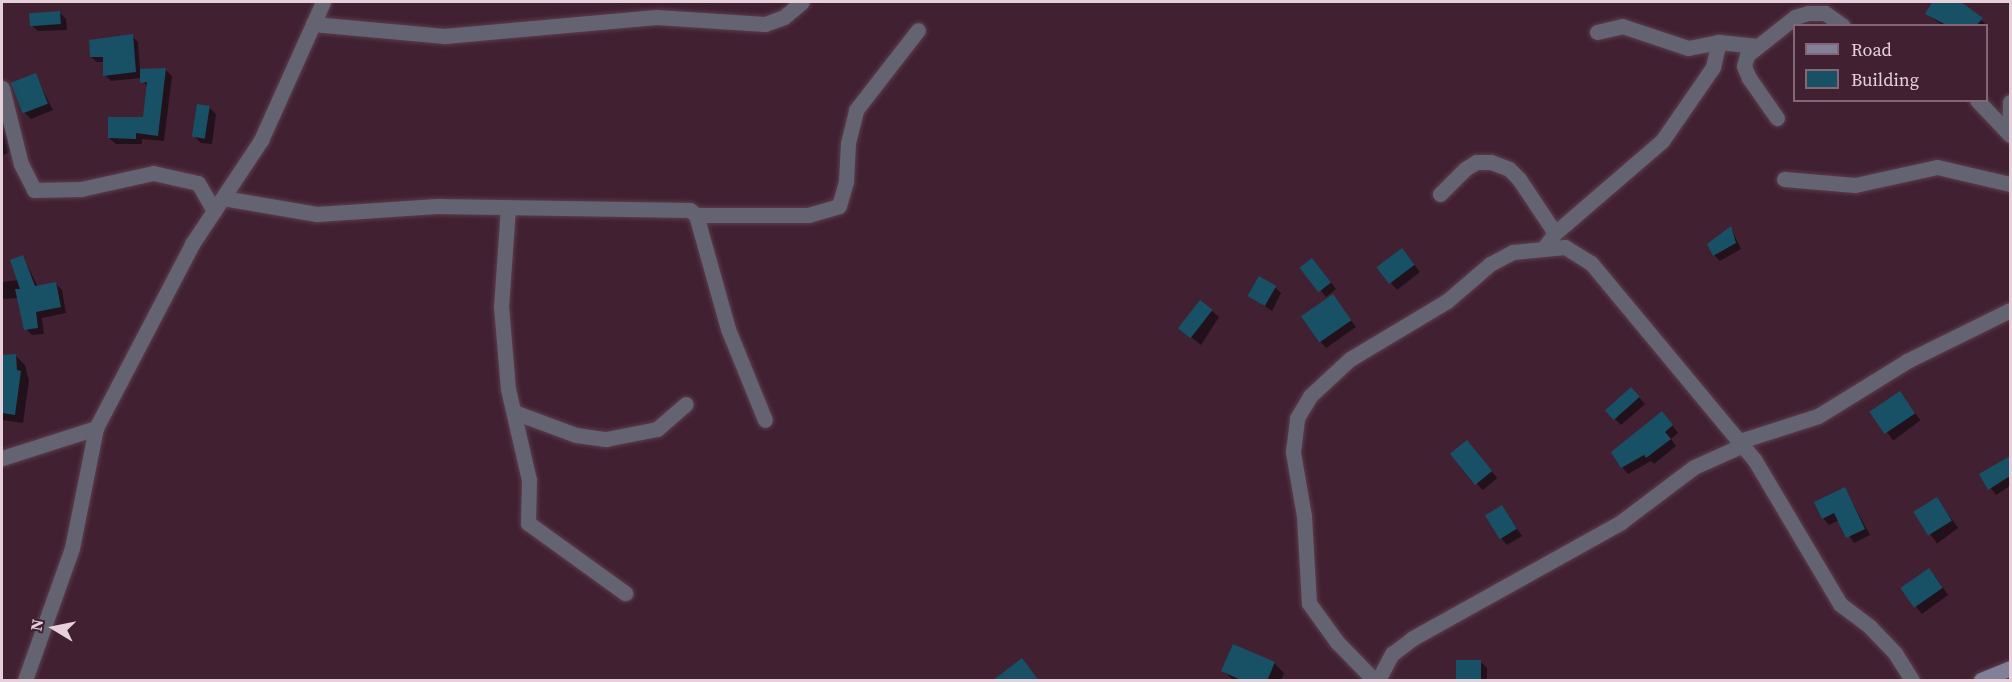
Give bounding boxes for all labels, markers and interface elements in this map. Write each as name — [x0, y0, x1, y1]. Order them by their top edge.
legend — [1793, 24, 1988, 102]
text: Road — [1851, 37, 1892, 62]
text: Building — [1851, 67, 1919, 92]
north arrow — [24, 598, 84, 658]
text: N — [24, 617, 48, 633]

